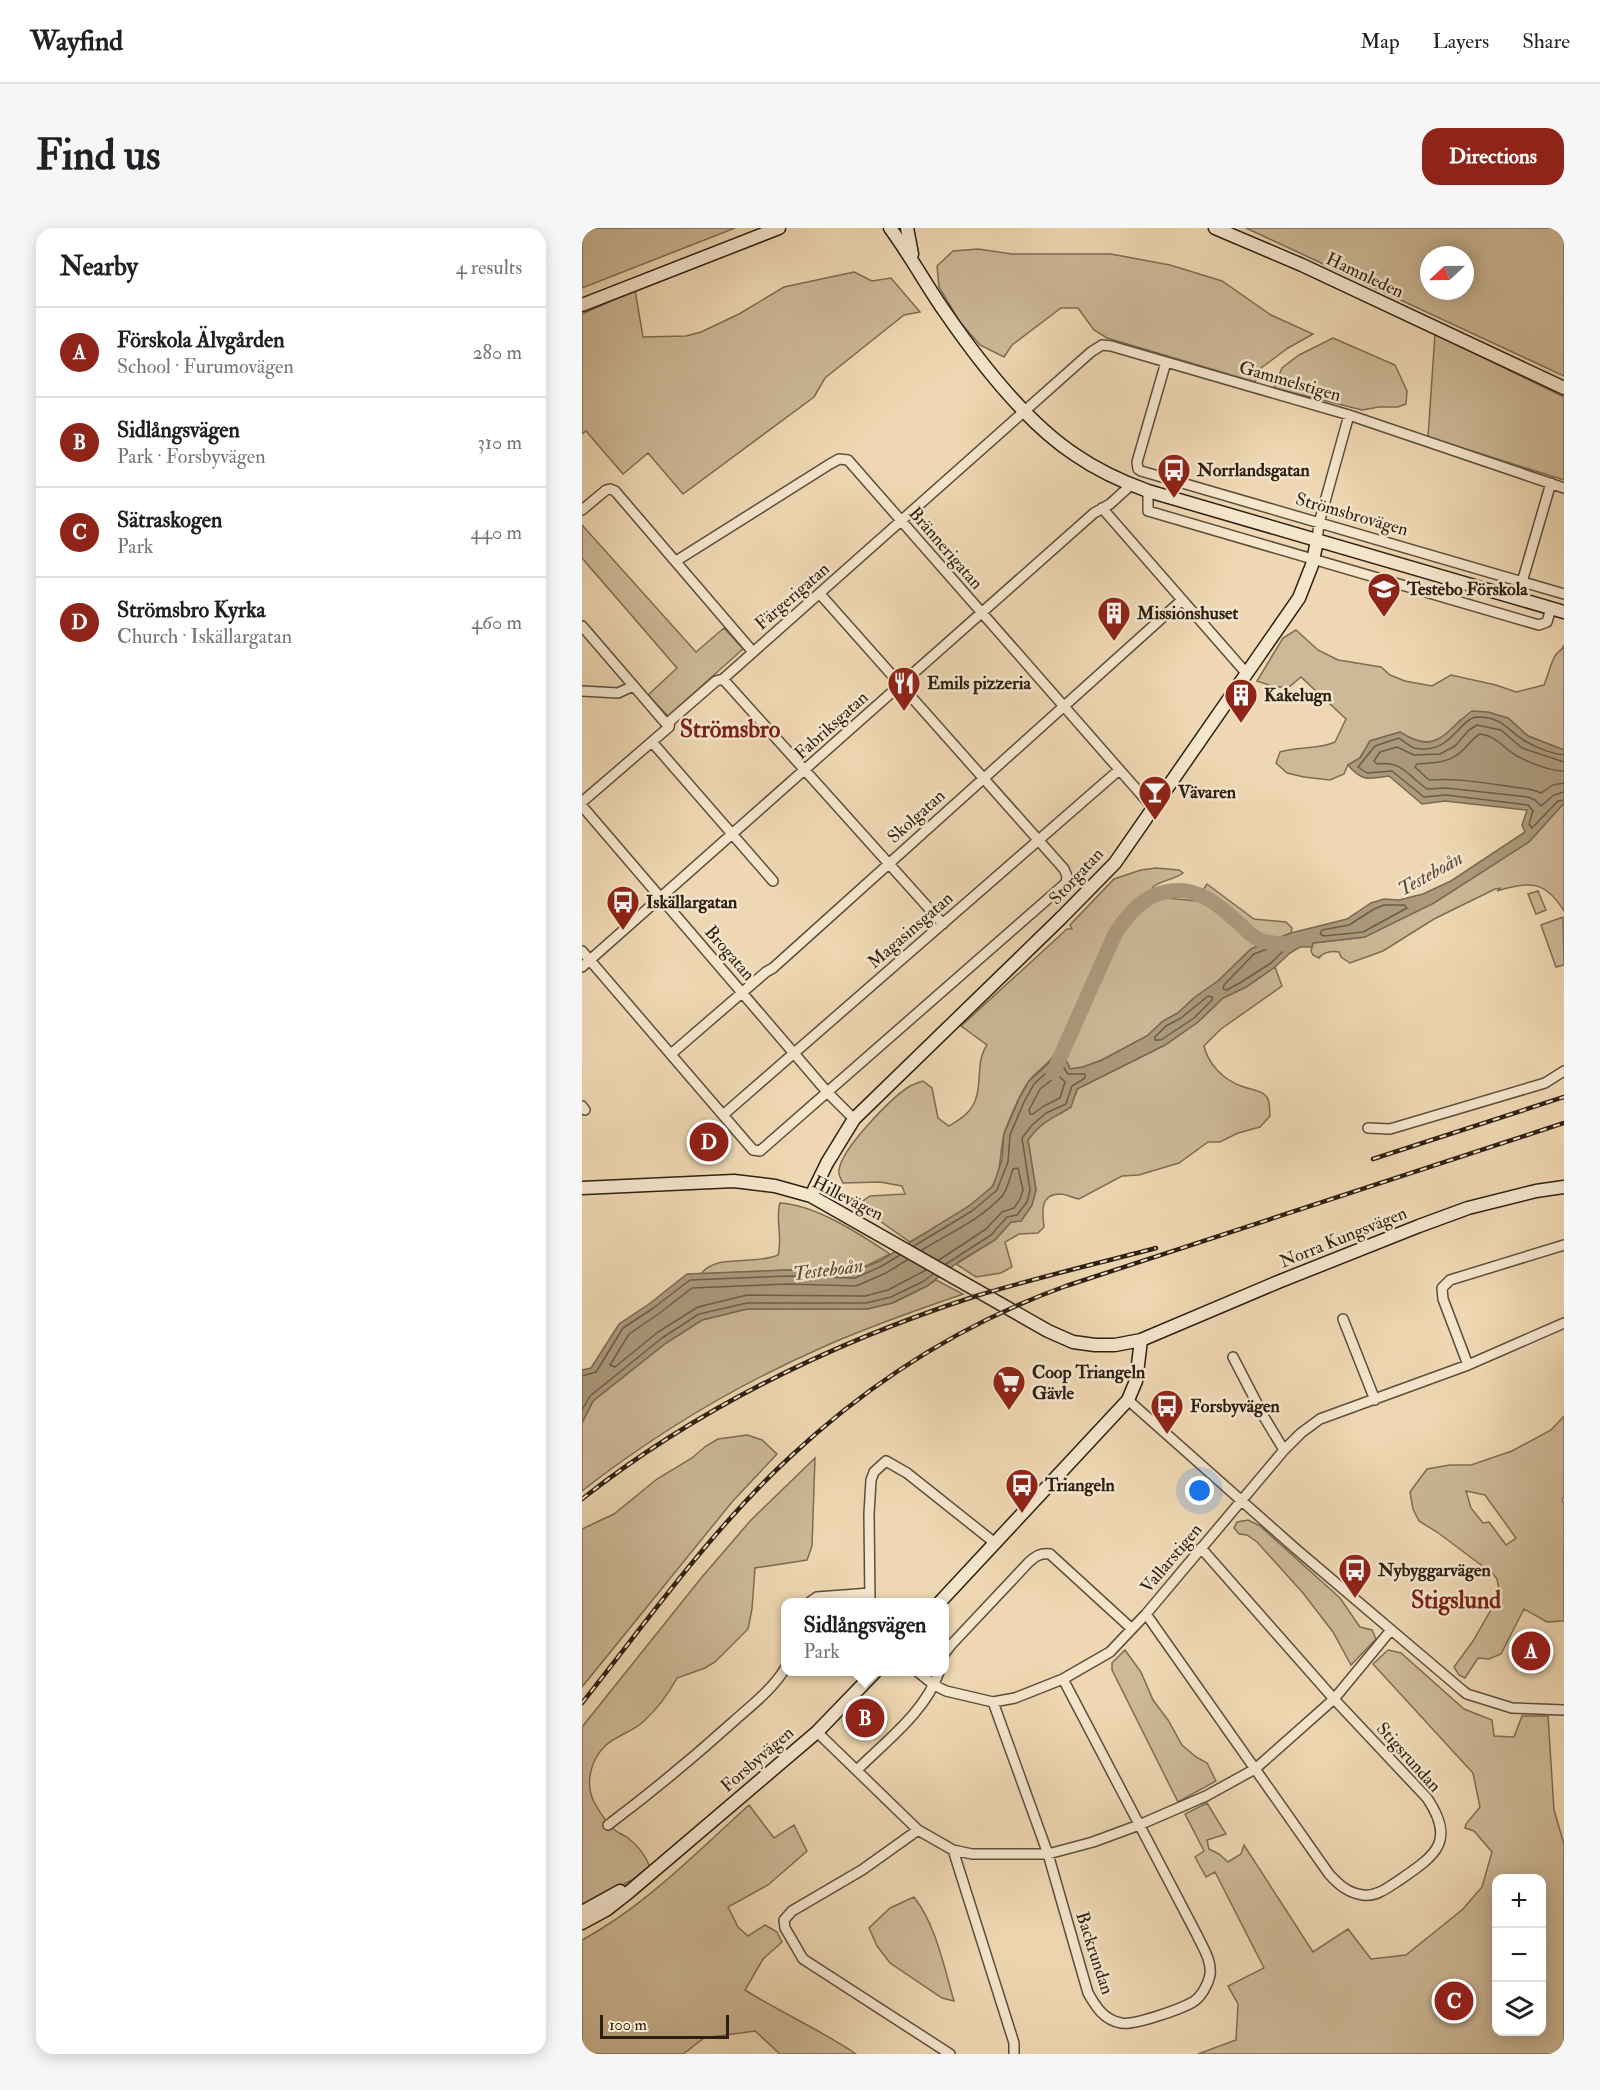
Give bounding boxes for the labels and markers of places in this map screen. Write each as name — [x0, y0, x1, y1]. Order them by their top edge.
bus stop icon: Norrlandsgatan — [1156, 452, 1192, 499]
place label: Norrlandsgatan — [1196, 459, 1310, 482]
school or university icon: Testebo Förskola — [1366, 571, 1402, 618]
place label: Testebo Förskola — [1406, 578, 1528, 601]
building icon: Missionshuset — [1096, 595, 1132, 642]
place label: Missionshuset — [1136, 602, 1239, 625]
restaurant icon: Emils pizzeria — [886, 665, 922, 712]
place label: Emils pizzeria — [927, 672, 1032, 695]
building icon: Kakelugn — [1223, 677, 1259, 724]
place label: Kakelugn — [1264, 684, 1333, 707]
bar icon: Vävaren — [1137, 774, 1173, 821]
place label: Vävaren — [1177, 781, 1237, 804]
bus stop icon: Iskällargatan — [605, 884, 641, 931]
place label: Iskällargatan — [646, 891, 738, 914]
pin: D — [690, 1120, 728, 1164]
place label: Coop Triangeln Gävle — [1032, 1361, 1146, 1405]
supermarket icon: Coop Triangeln Gävle — [991, 1364, 1027, 1411]
bus stop icon: Forsbyvägen — [1149, 1388, 1185, 1435]
place label: Forsbyvägen — [1190, 1395, 1281, 1418]
bus stop icon: Triangeln — [1004, 1467, 1040, 1514]
place label: Triangeln — [1044, 1474, 1116, 1497]
bus stop icon: Nybyggarvägen — [1337, 1552, 1373, 1599]
place label: Nybyggarvägen — [1377, 1559, 1492, 1582]
pin: A — [1512, 1628, 1550, 1674]
pin: B — [846, 1696, 884, 1740]
pin: C — [1434, 1978, 1474, 2024]

